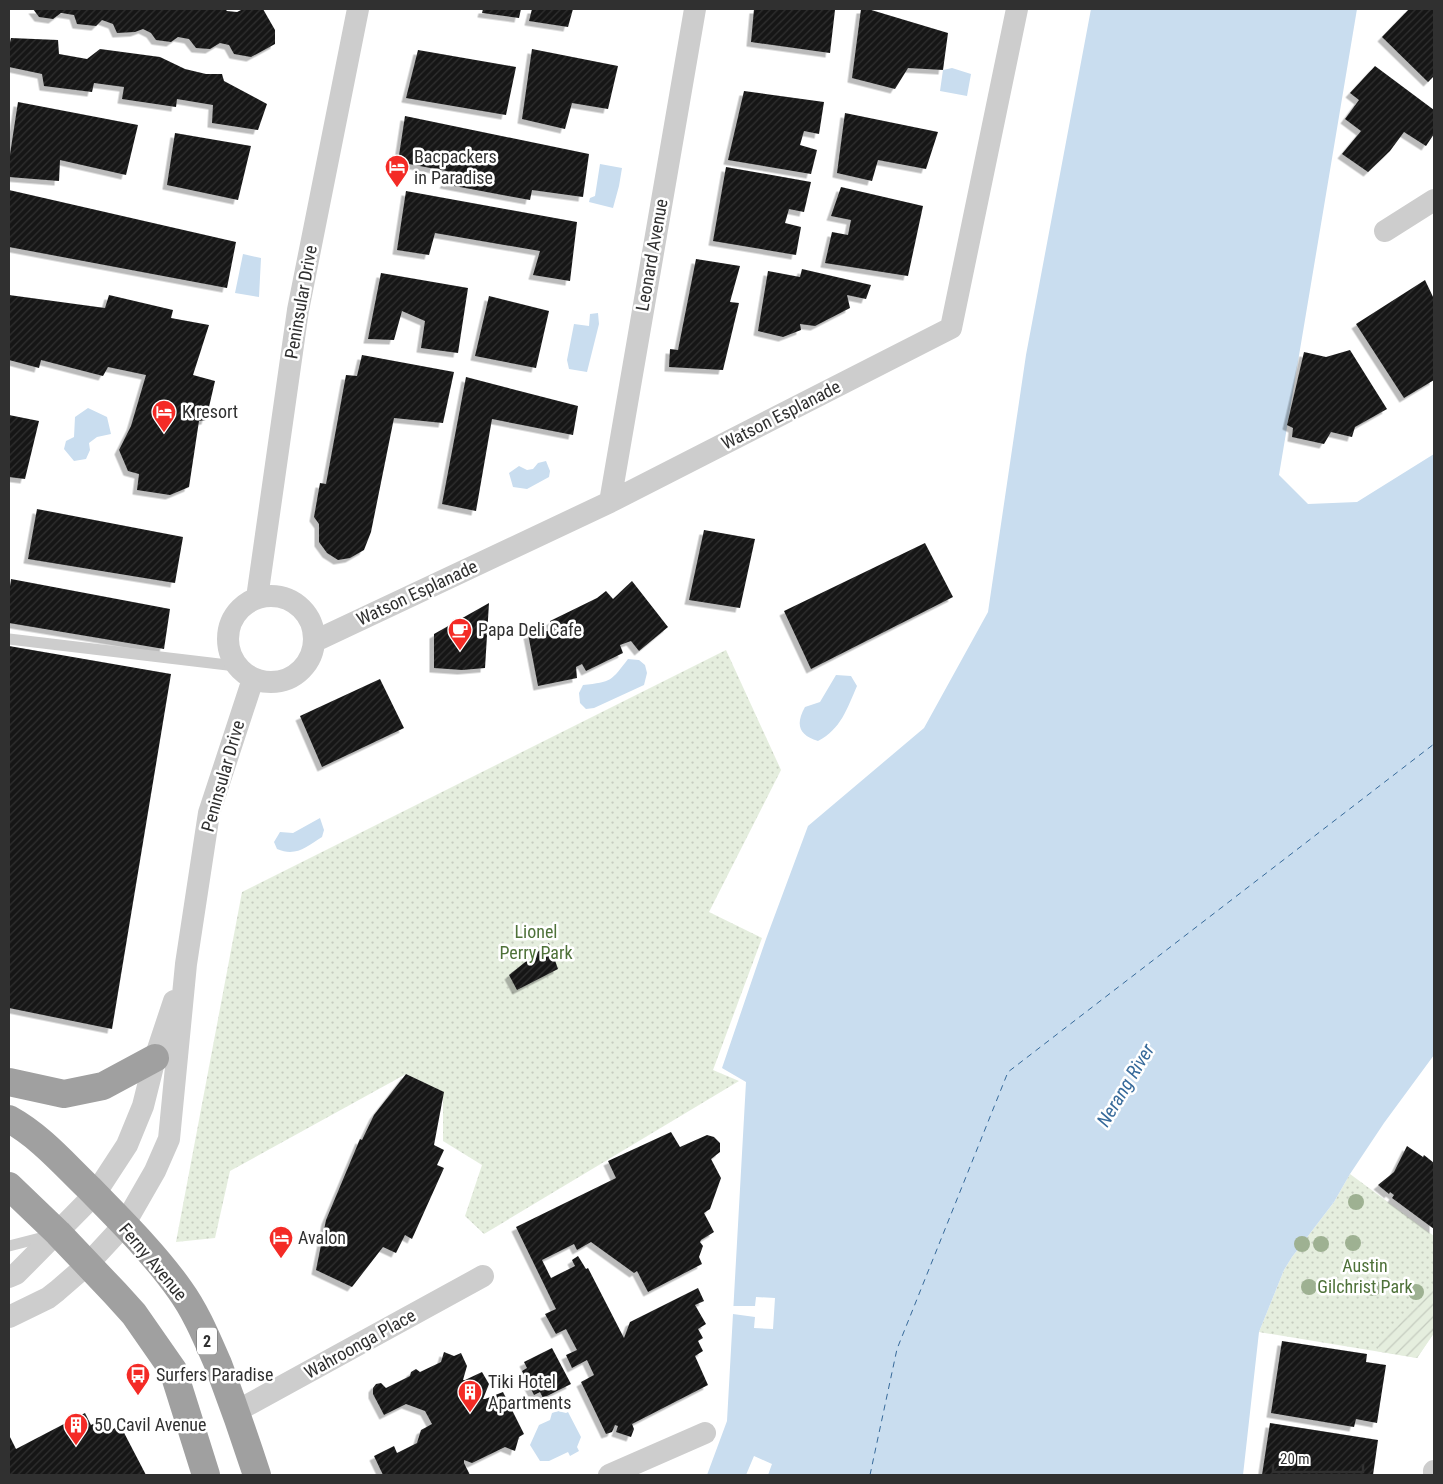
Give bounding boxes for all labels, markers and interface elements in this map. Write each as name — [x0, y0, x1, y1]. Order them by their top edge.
place label: Bacpackers in Paradise — [414, 146, 497, 188]
hotel icon: Bacpackers in Paradise — [384, 154, 410, 188]
street label: Leonard Avenue — [631, 197, 672, 313]
street label: Peninsular Drive — [280, 243, 321, 360]
street label: Watson Esplanade — [718, 375, 844, 454]
hotel icon: K resort — [151, 399, 177, 433]
place label: K resort — [182, 401, 238, 422]
street label: Watson Esplanade — [353, 555, 481, 630]
cafe icon: Papa Deli Cafe — [447, 617, 473, 651]
place label: Papa Deli Cafe — [478, 619, 582, 640]
street label: Peninsular Drive — [197, 718, 248, 834]
park label: Lionel Perry Park — [499, 921, 573, 963]
water label: Nerang River — [1092, 1039, 1159, 1131]
street label: Ferny Avenue — [115, 1219, 192, 1305]
hotel icon: Avalon — [268, 1225, 294, 1259]
place label: Avalon — [298, 1227, 346, 1248]
park label: Austin Gilchrist Park — [1317, 1255, 1413, 1297]
street label: Wahroonga Place — [300, 1304, 419, 1383]
road number: 2 — [197, 1328, 217, 1354]
bus stop icon: Surfers Paradise — [125, 1362, 151, 1396]
place label: Surfers Paradise — [156, 1364, 273, 1385]
place label: Tiki Hotel Apartments — [488, 1371, 571, 1413]
building icon: Tiki Hotel Apartments — [457, 1379, 483, 1413]
building icon: 50 Cavil Avenue — [63, 1412, 89, 1446]
place label: 50 Cavil Avenue — [94, 1414, 207, 1435]
scale bar — [1273, 1442, 1363, 1474]
text: 20 m — [1280, 1450, 1310, 1468]

